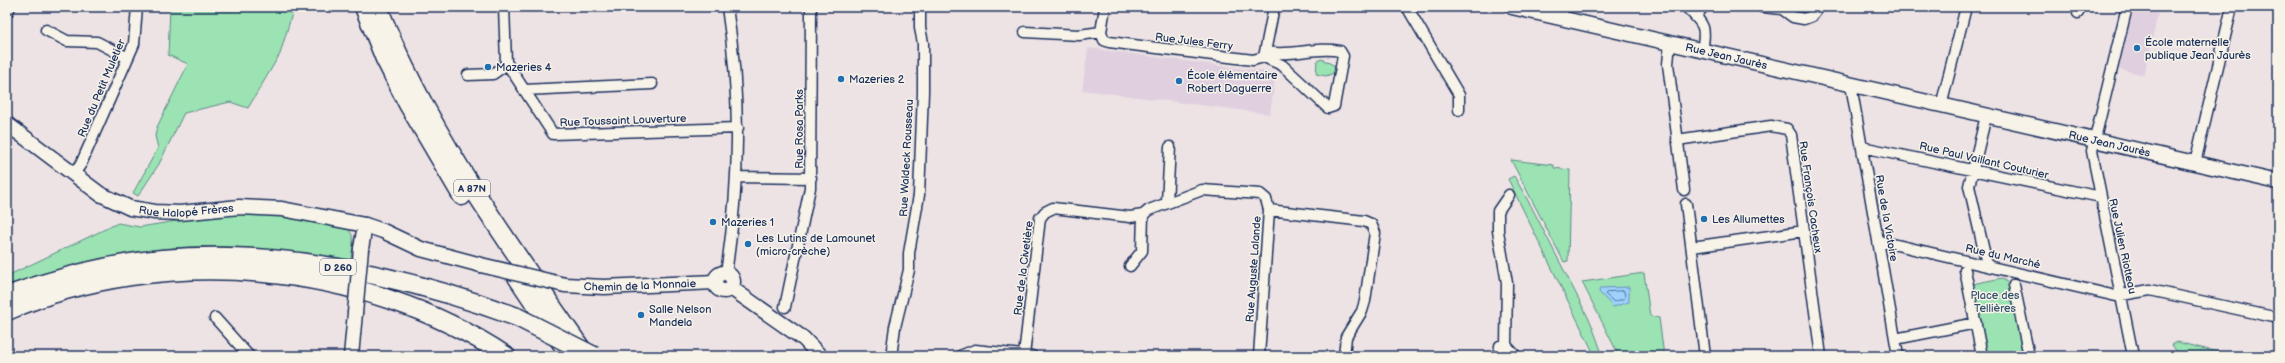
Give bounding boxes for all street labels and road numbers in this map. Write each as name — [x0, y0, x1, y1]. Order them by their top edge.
street label: Rue Jules Ferry — [1154, 30, 1234, 53]
street label: Rue du Petit Muletier — [75, 36, 128, 139]
street label: Rue Jean Jaurès — [1684, 41, 1769, 72]
street label: Rue Rosa Parks — [793, 89, 806, 169]
street label: Rue Waldeck Rousseau — [897, 99, 916, 217]
street label: Rue Toussaint Louverture — [559, 112, 687, 129]
street label: Rue Jean Jaurès — [2067, 128, 2152, 160]
street label: Rue Paul Vaillant Couturier — [1918, 139, 2051, 182]
street label: Rue François Cacheux — [1796, 140, 1825, 254]
street label: Rue de la Victoire — [1872, 174, 1901, 263]
road number: A 87N — [454, 180, 490, 196]
street label: Rue Julien Riotteau — [2106, 197, 2139, 295]
street label: Rue Halopé Frères — [138, 202, 235, 220]
street label: Rue Auguste Lalande — [1243, 215, 1264, 323]
street label: Rue de la Civetière — [1011, 219, 1036, 316]
street label: Rue du Marché — [1964, 242, 2042, 272]
road number: D 260 — [320, 259, 356, 275]
street label: Chemin de la Monnaie — [583, 277, 697, 294]

